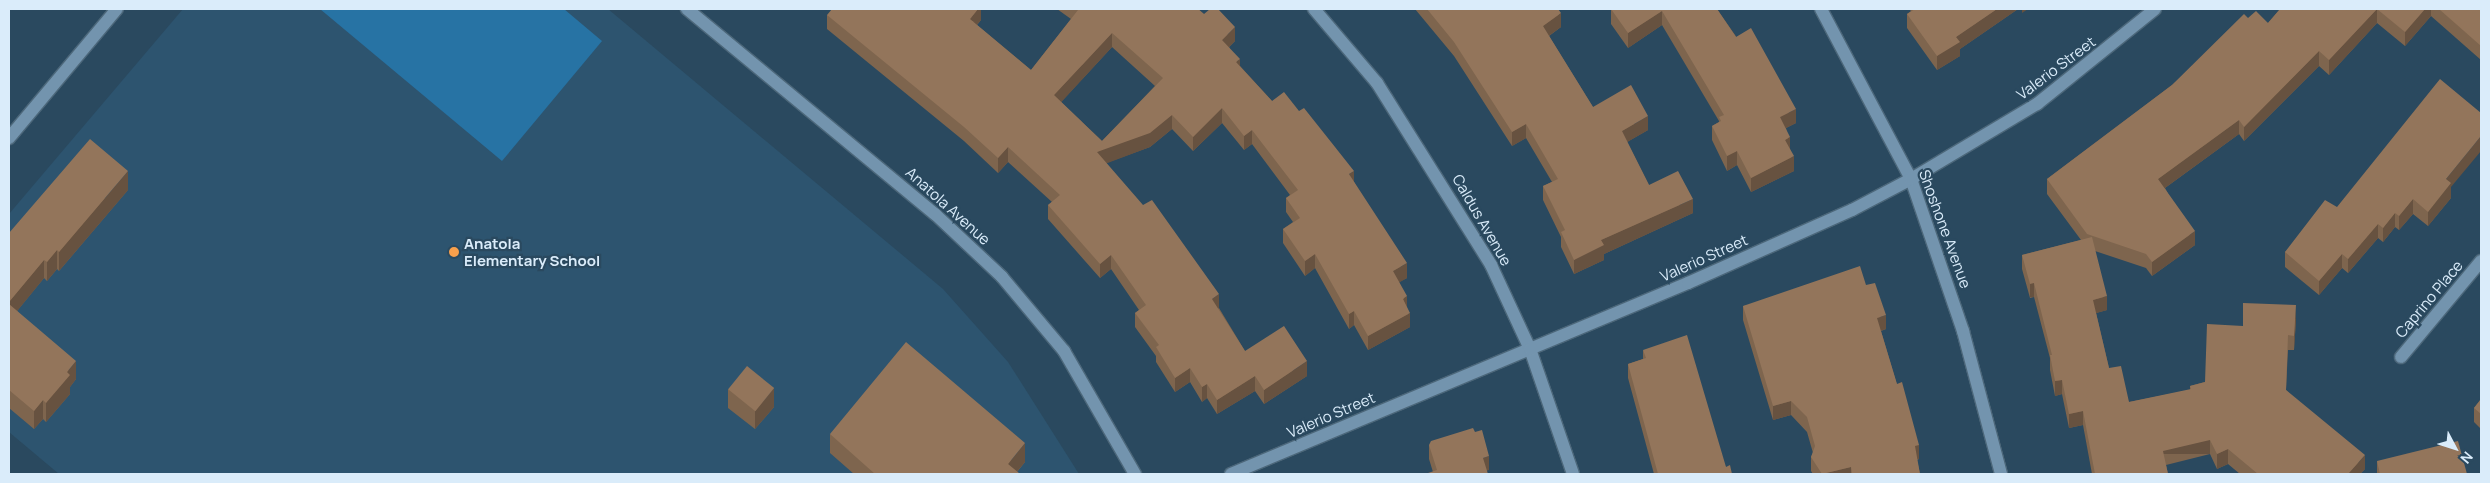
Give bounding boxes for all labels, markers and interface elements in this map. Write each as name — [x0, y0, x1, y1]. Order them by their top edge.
street label: Valerio Street — [2013, 33, 2099, 103]
street label: Anatola Avenue — [902, 163, 994, 249]
street label: Shoshone Avenue — [1915, 167, 1975, 291]
street label: Caldus Avenue — [1449, 171, 1515, 269]
street label: Valerio Street — [1657, 231, 1751, 285]
place label: Anatola Elementary School — [464, 234, 600, 269]
marker: Anatola Elementary School — [448, 246, 460, 258]
street label: Caprino Place — [2391, 257, 2467, 341]
street label: Valerio Street — [1284, 388, 1378, 442]
north arrow — [2430, 423, 2480, 473]
text: N — [2456, 448, 2477, 468]

